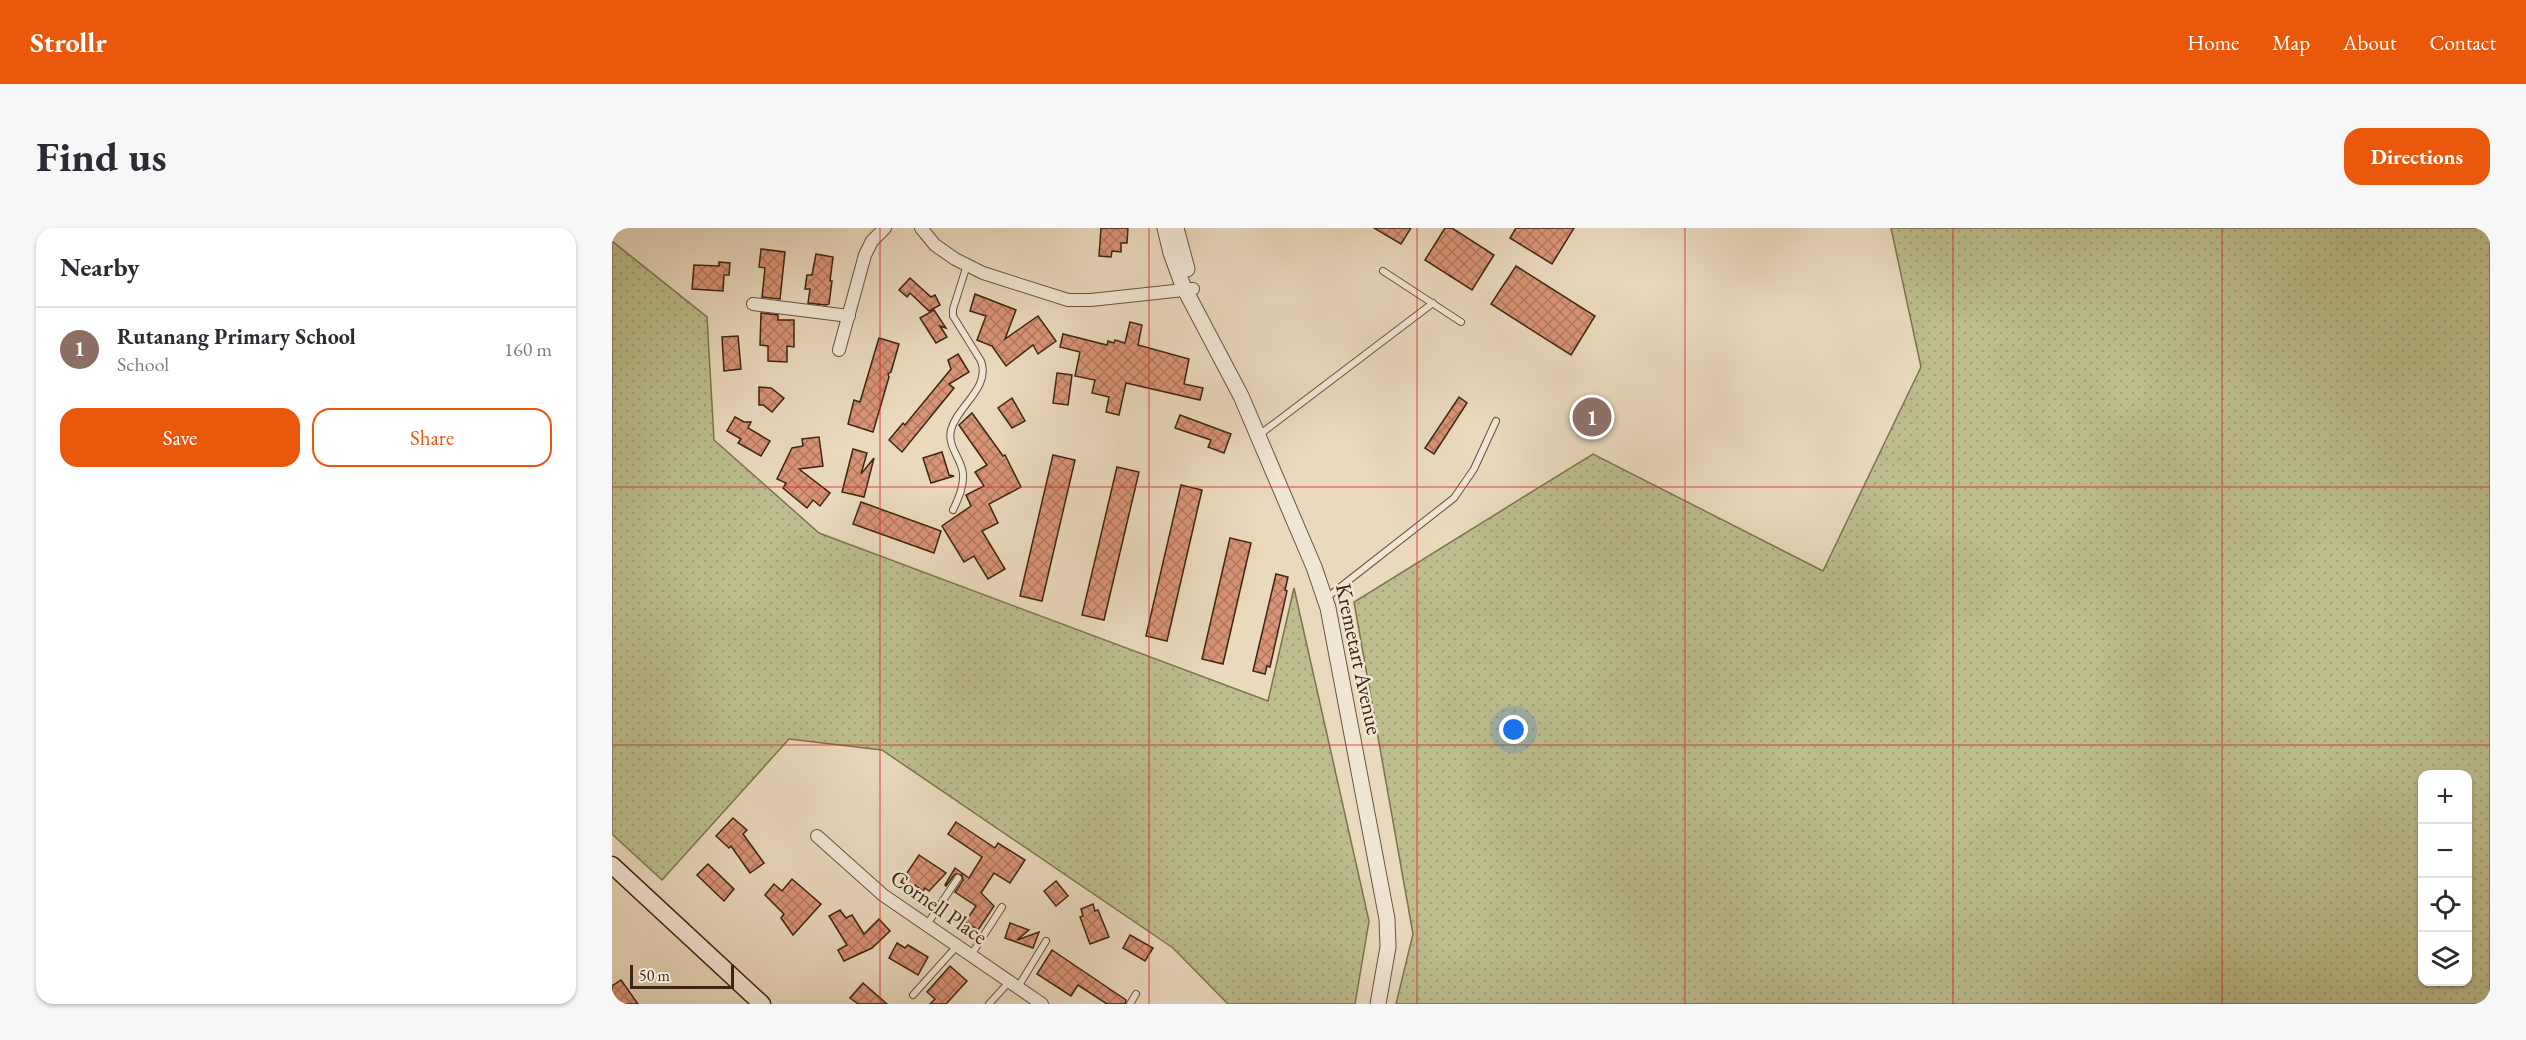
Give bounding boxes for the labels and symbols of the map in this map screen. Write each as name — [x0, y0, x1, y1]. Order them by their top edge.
pin: 1 — [1572, 394, 1612, 440]
street label: Kremetart Avenue — [1329, 581, 1389, 738]
your location — [1499, 715, 1528, 744]
street label: Cornell Place — [885, 863, 994, 951]
scale bar — [630, 962, 734, 990]

